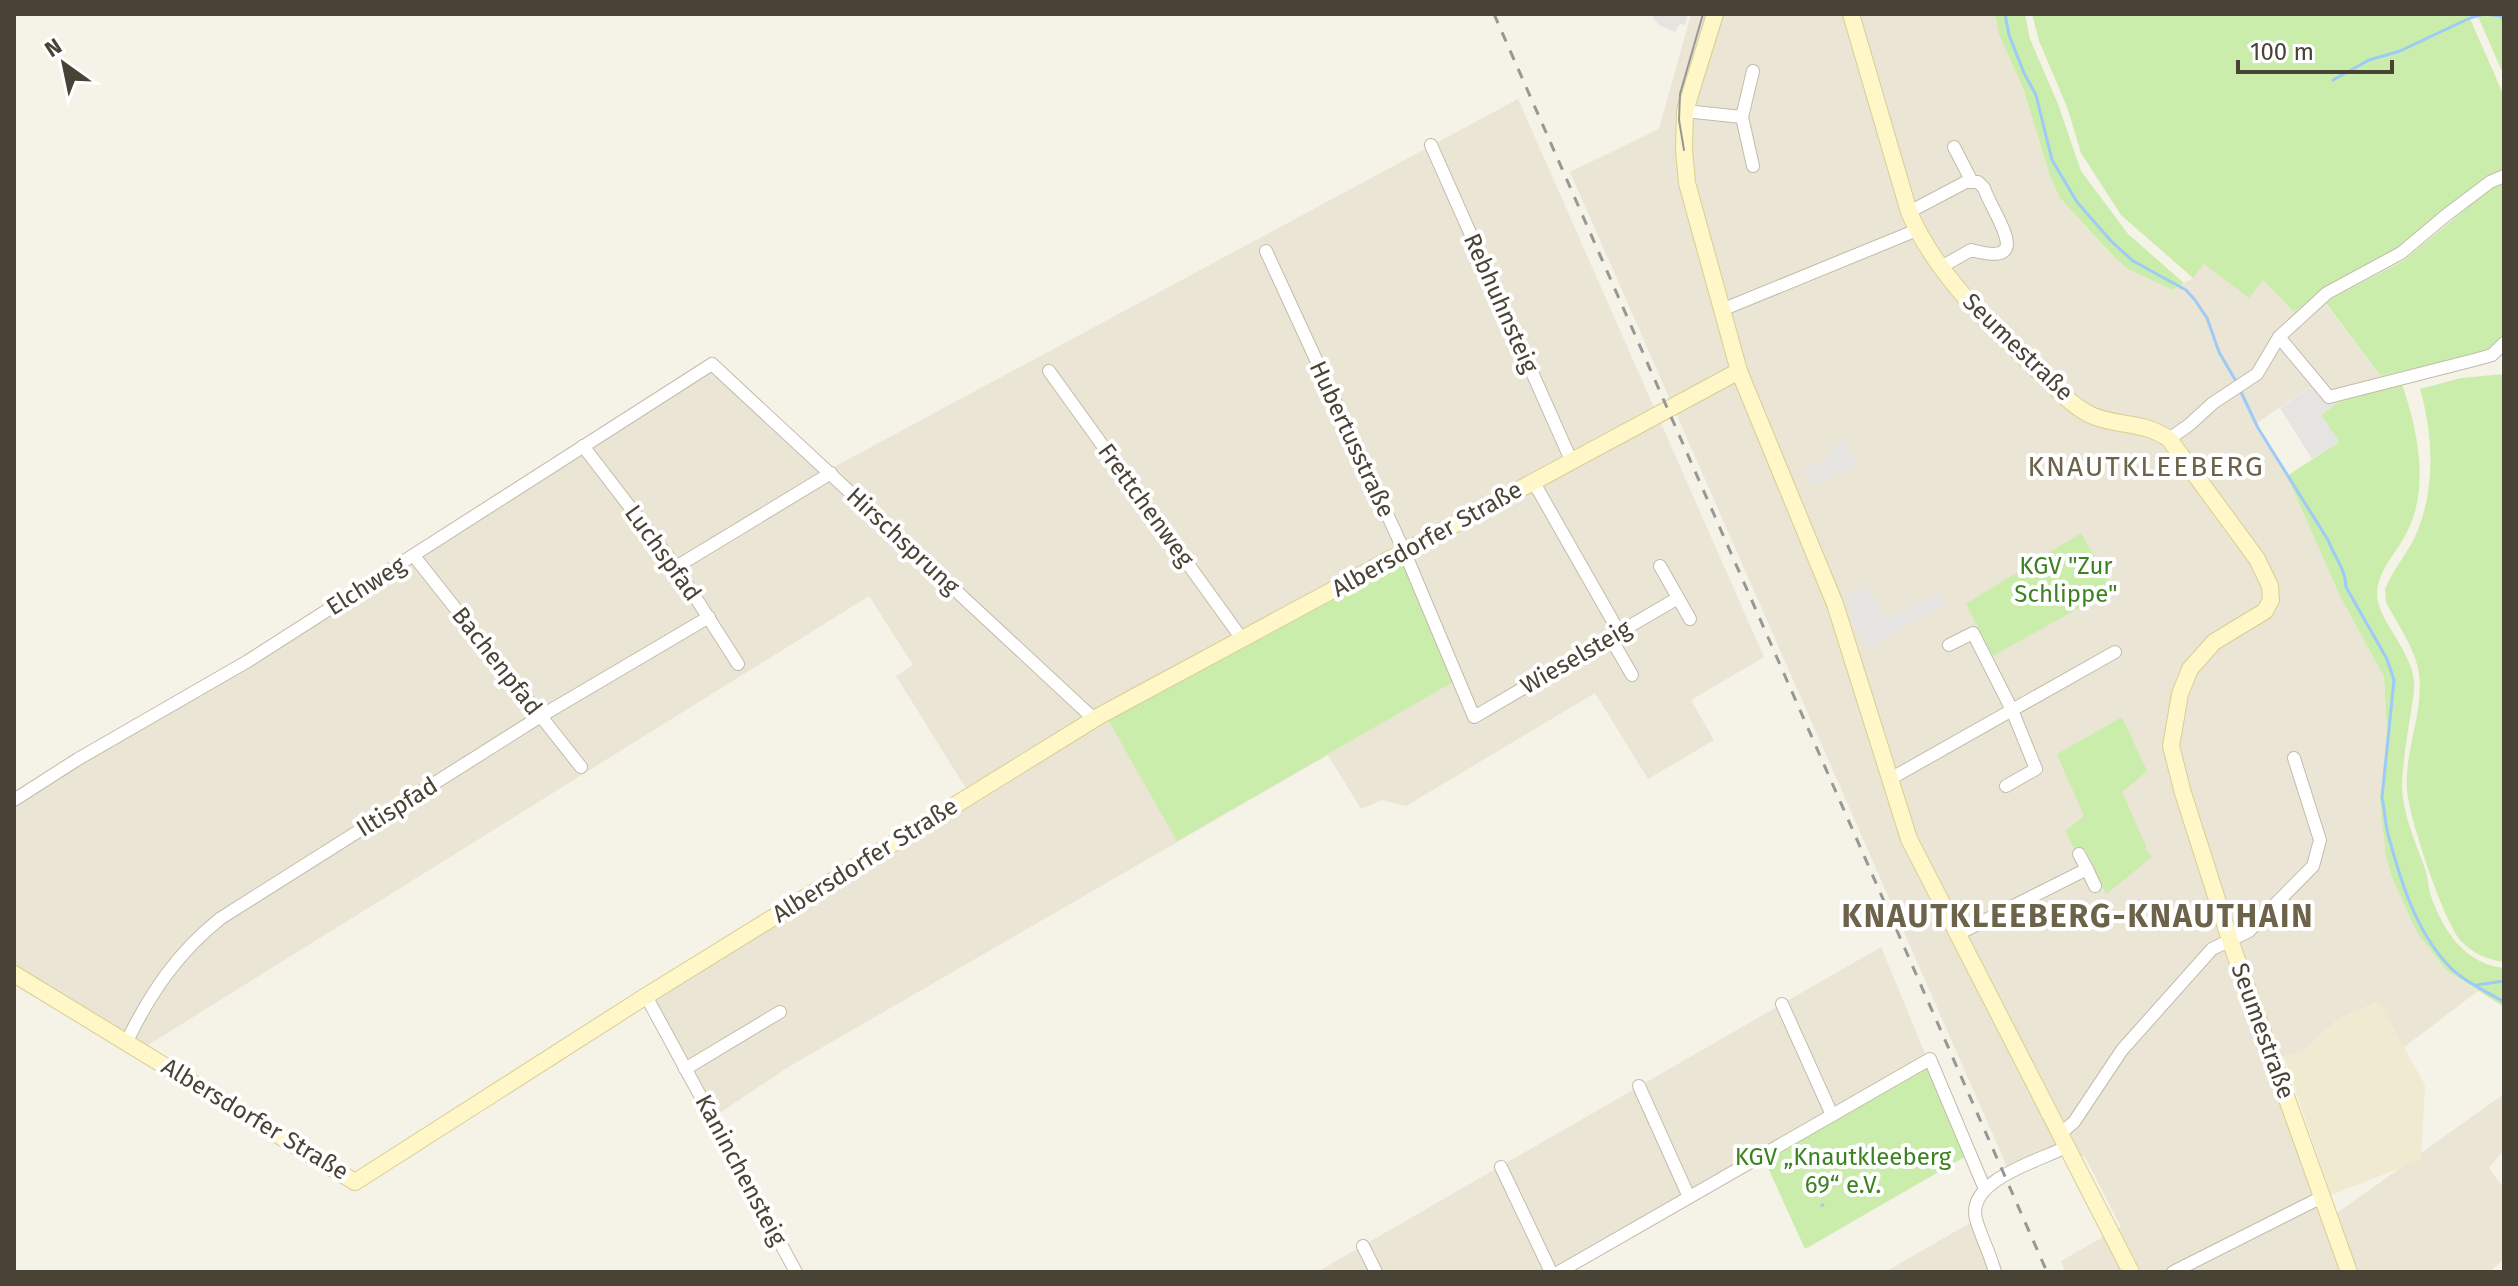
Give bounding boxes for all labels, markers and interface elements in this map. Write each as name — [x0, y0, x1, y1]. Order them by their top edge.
north arrow — [24, 24, 104, 104]
scale bar — [2238, 24, 2392, 74]
text: N — [40, 32, 67, 63]
text: 100 m — [2250, 38, 2314, 66]
street label: Rebhuhnsteig — [1458, 229, 1544, 377]
street label: Seumestraße — [1957, 287, 2079, 407]
street label: Hubertusstraße — [1304, 356, 1400, 522]
street label: Frettchenweg — [1092, 438, 1200, 572]
district label: KNAUTKLEEBERG — [2027, 450, 2265, 483]
street label: Albersdorfer Straße — [1327, 475, 1527, 603]
street label: Hirschsprung — [841, 482, 966, 601]
street label: Luchspfad — [619, 500, 707, 606]
street label: Elchweg — [321, 551, 411, 621]
park label: KGV "Zur Schlippe" — [2014, 552, 2118, 608]
street label: Bachenpfad — [446, 601, 548, 721]
street label: Wieselsteig — [1516, 614, 1637, 700]
street label: Iltispfad — [351, 771, 443, 843]
street label: Albersdorfer Straße — [767, 792, 963, 928]
district label: KNAUTKLEEBERG-KNAUTHAIN — [1842, 897, 2314, 935]
street label: Seumestraße — [2225, 959, 2301, 1103]
street label: Albersdorfer Straße — [157, 1052, 353, 1186]
street label: Kaninchensteig — [690, 1090, 793, 1251]
park label: KGV „Knautkleeberg 69“ e.V. — [1735, 1143, 1952, 1199]

